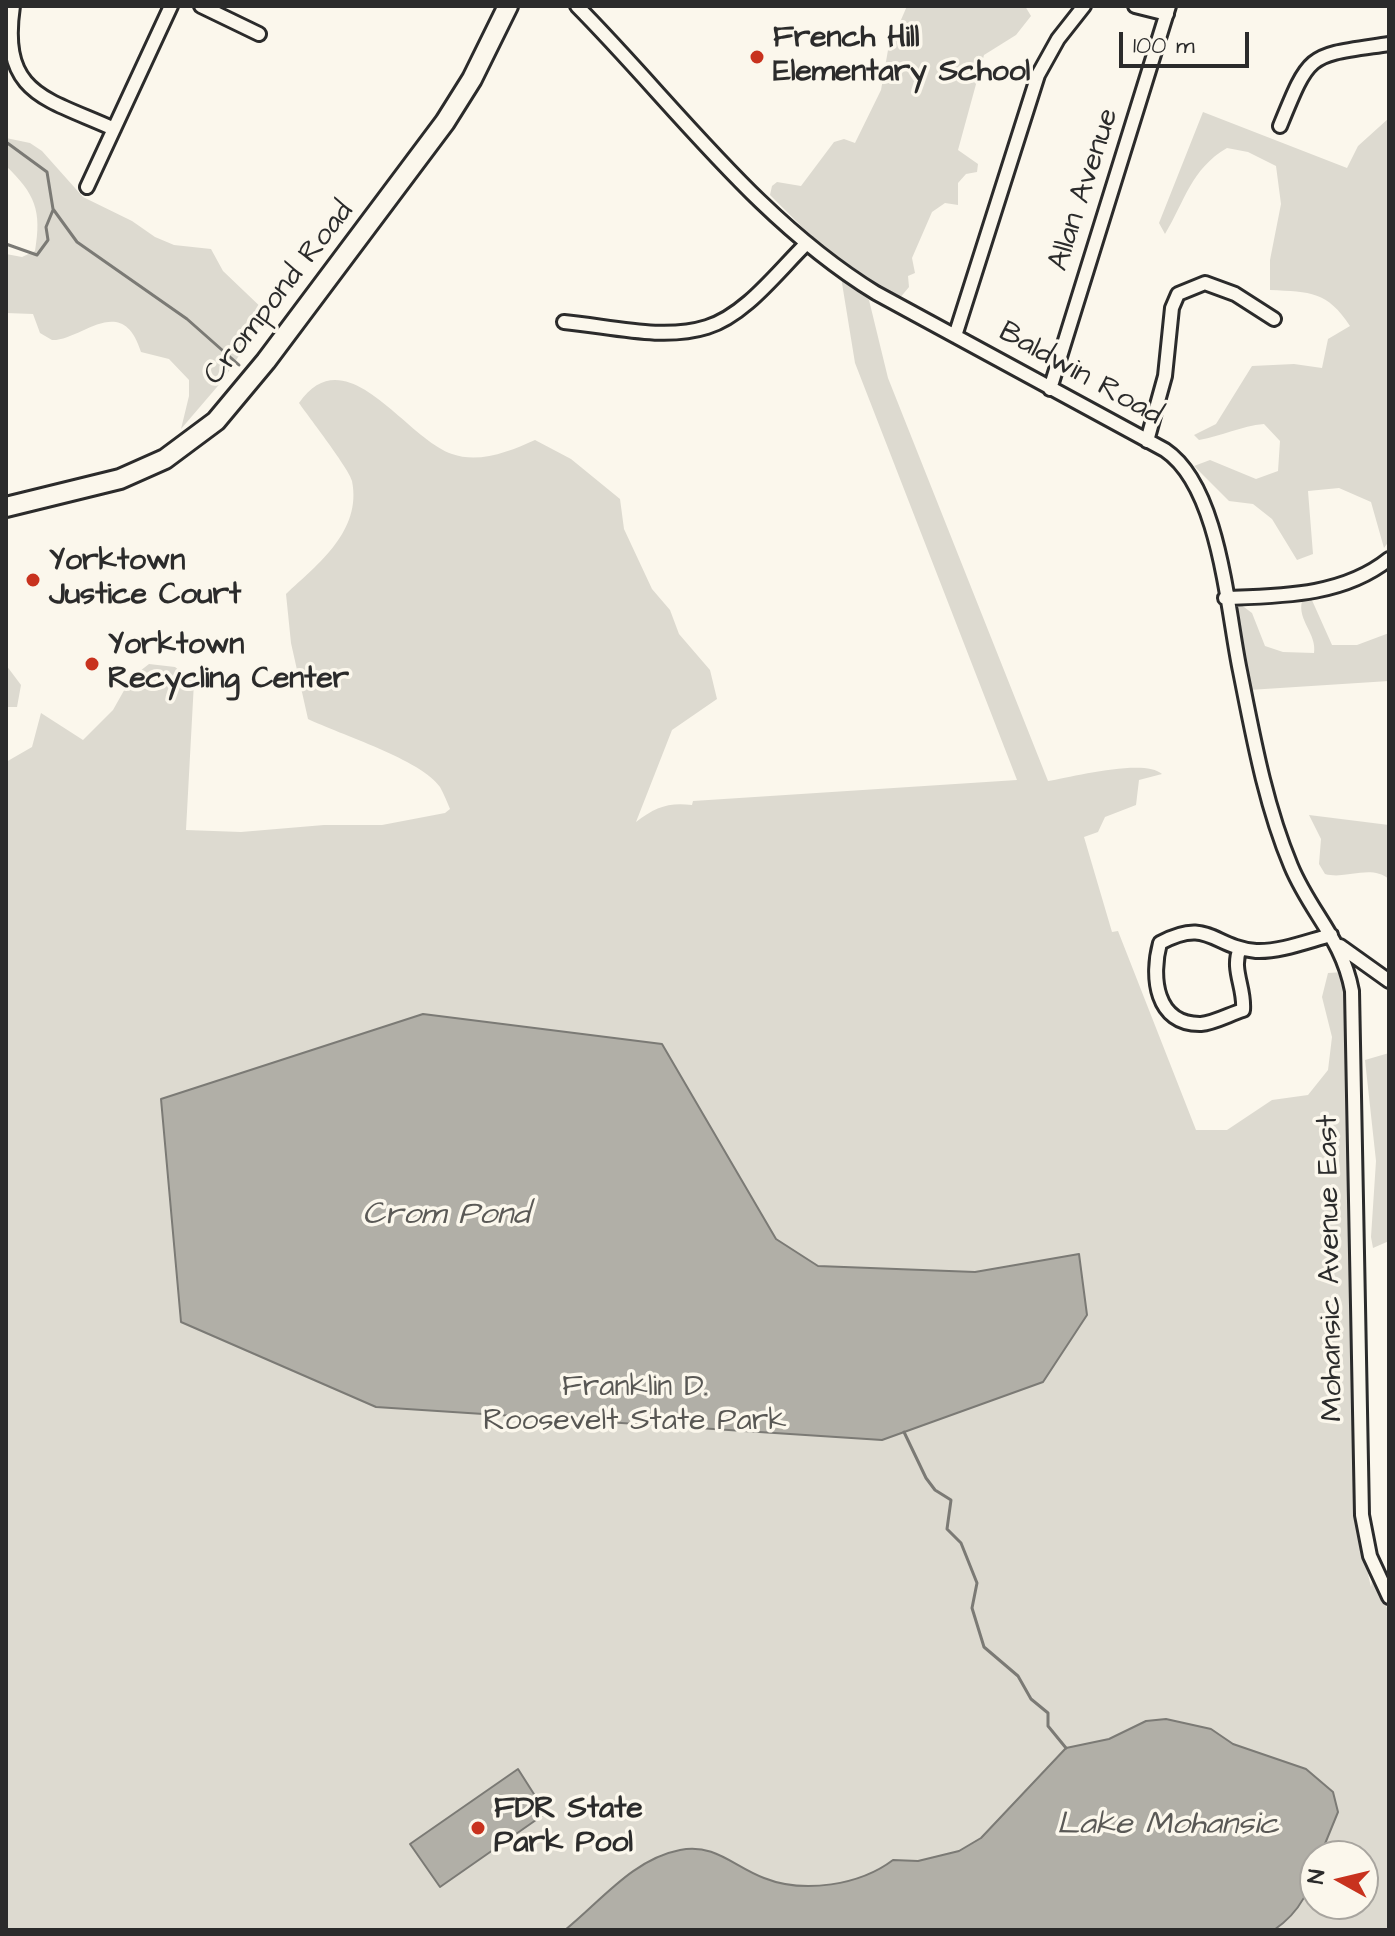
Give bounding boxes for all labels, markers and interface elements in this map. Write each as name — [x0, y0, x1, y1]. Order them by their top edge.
scale bar — [1123, 16, 1253, 66]
place label: French Hill Elementary School — [773, 22, 1030, 92]
text: 100 m — [1133, 29, 1195, 63]
marker: French Hill Elementary School — [748, 48, 766, 66]
street label: Allan Avenue — [1042, 104, 1128, 276]
street label: Crompond Road — [197, 195, 363, 393]
street label: Baldwin Road — [992, 315, 1168, 435]
place label: Yorktown Justice Court — [49, 545, 241, 616]
marker: Yorktown Justice Court — [24, 571, 42, 589]
place label: Yorktown Recycling Center — [108, 629, 349, 700]
marker: Yorktown Recycling Center — [83, 655, 101, 673]
street label: Mohansic Avenue East — [1311, 1114, 1353, 1422]
water label: Crom Pond — [363, 1197, 529, 1235]
park label: Franklin D. Roosevelt State Park — [483, 1371, 787, 1442]
place label: FDR State Park Pool — [494, 1793, 643, 1864]
water label: Lake Mohansic — [1057, 1807, 1279, 1845]
marker: FDR State Park Pool — [469, 1819, 487, 1837]
north arrow — [1299, 1840, 1379, 1920]
text: N — [1300, 1868, 1333, 1886]

